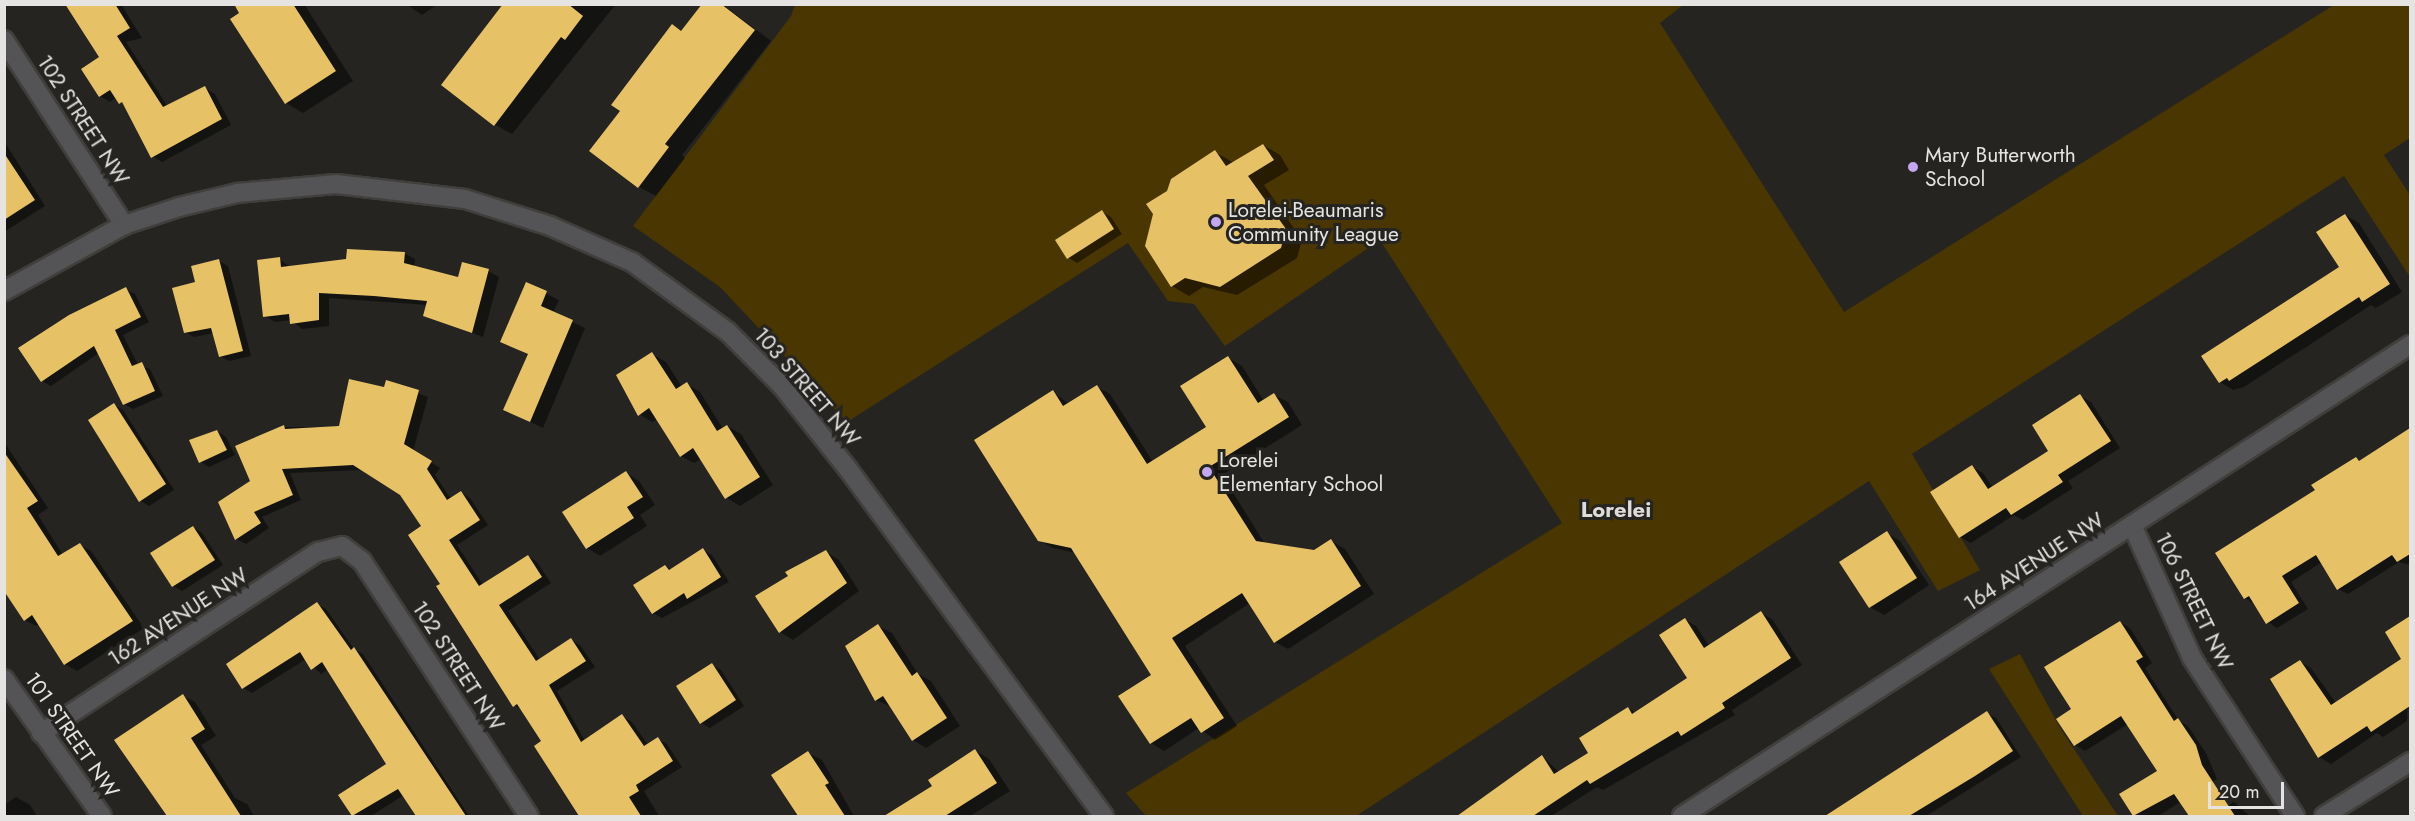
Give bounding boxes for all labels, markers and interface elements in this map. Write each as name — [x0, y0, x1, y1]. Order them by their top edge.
street label: 102 STREET NW — [32, 50, 134, 190]
place label: Mary Butterworth School — [1925, 142, 2076, 192]
marker: Mary Butterworth School — [1906, 160, 1920, 174]
place label: Lorelei-Beaumaris Community League — [1228, 197, 1399, 247]
marker: Lorelei-Beaumaris Community League — [1209, 215, 1223, 229]
street label: 103 STREET NW — [749, 322, 865, 452]
place label: Lorelei Elementary School — [1219, 447, 1383, 497]
marker: Lorelei Elementary School — [1200, 465, 1214, 479]
district label: Lorelei — [1581, 497, 1651, 523]
street label: 164 AVENUE NW — [1959, 507, 2109, 617]
street label: 106 STREET NW — [2150, 528, 2238, 674]
street label: 162 AVENUE NW — [103, 563, 253, 671]
street label: 102 STREET NW — [407, 596, 509, 736]
street label: 101 STREET NW — [20, 668, 124, 802]
scale bar — [2211, 770, 2288, 808]
text: 20 m — [2219, 779, 2259, 805]

